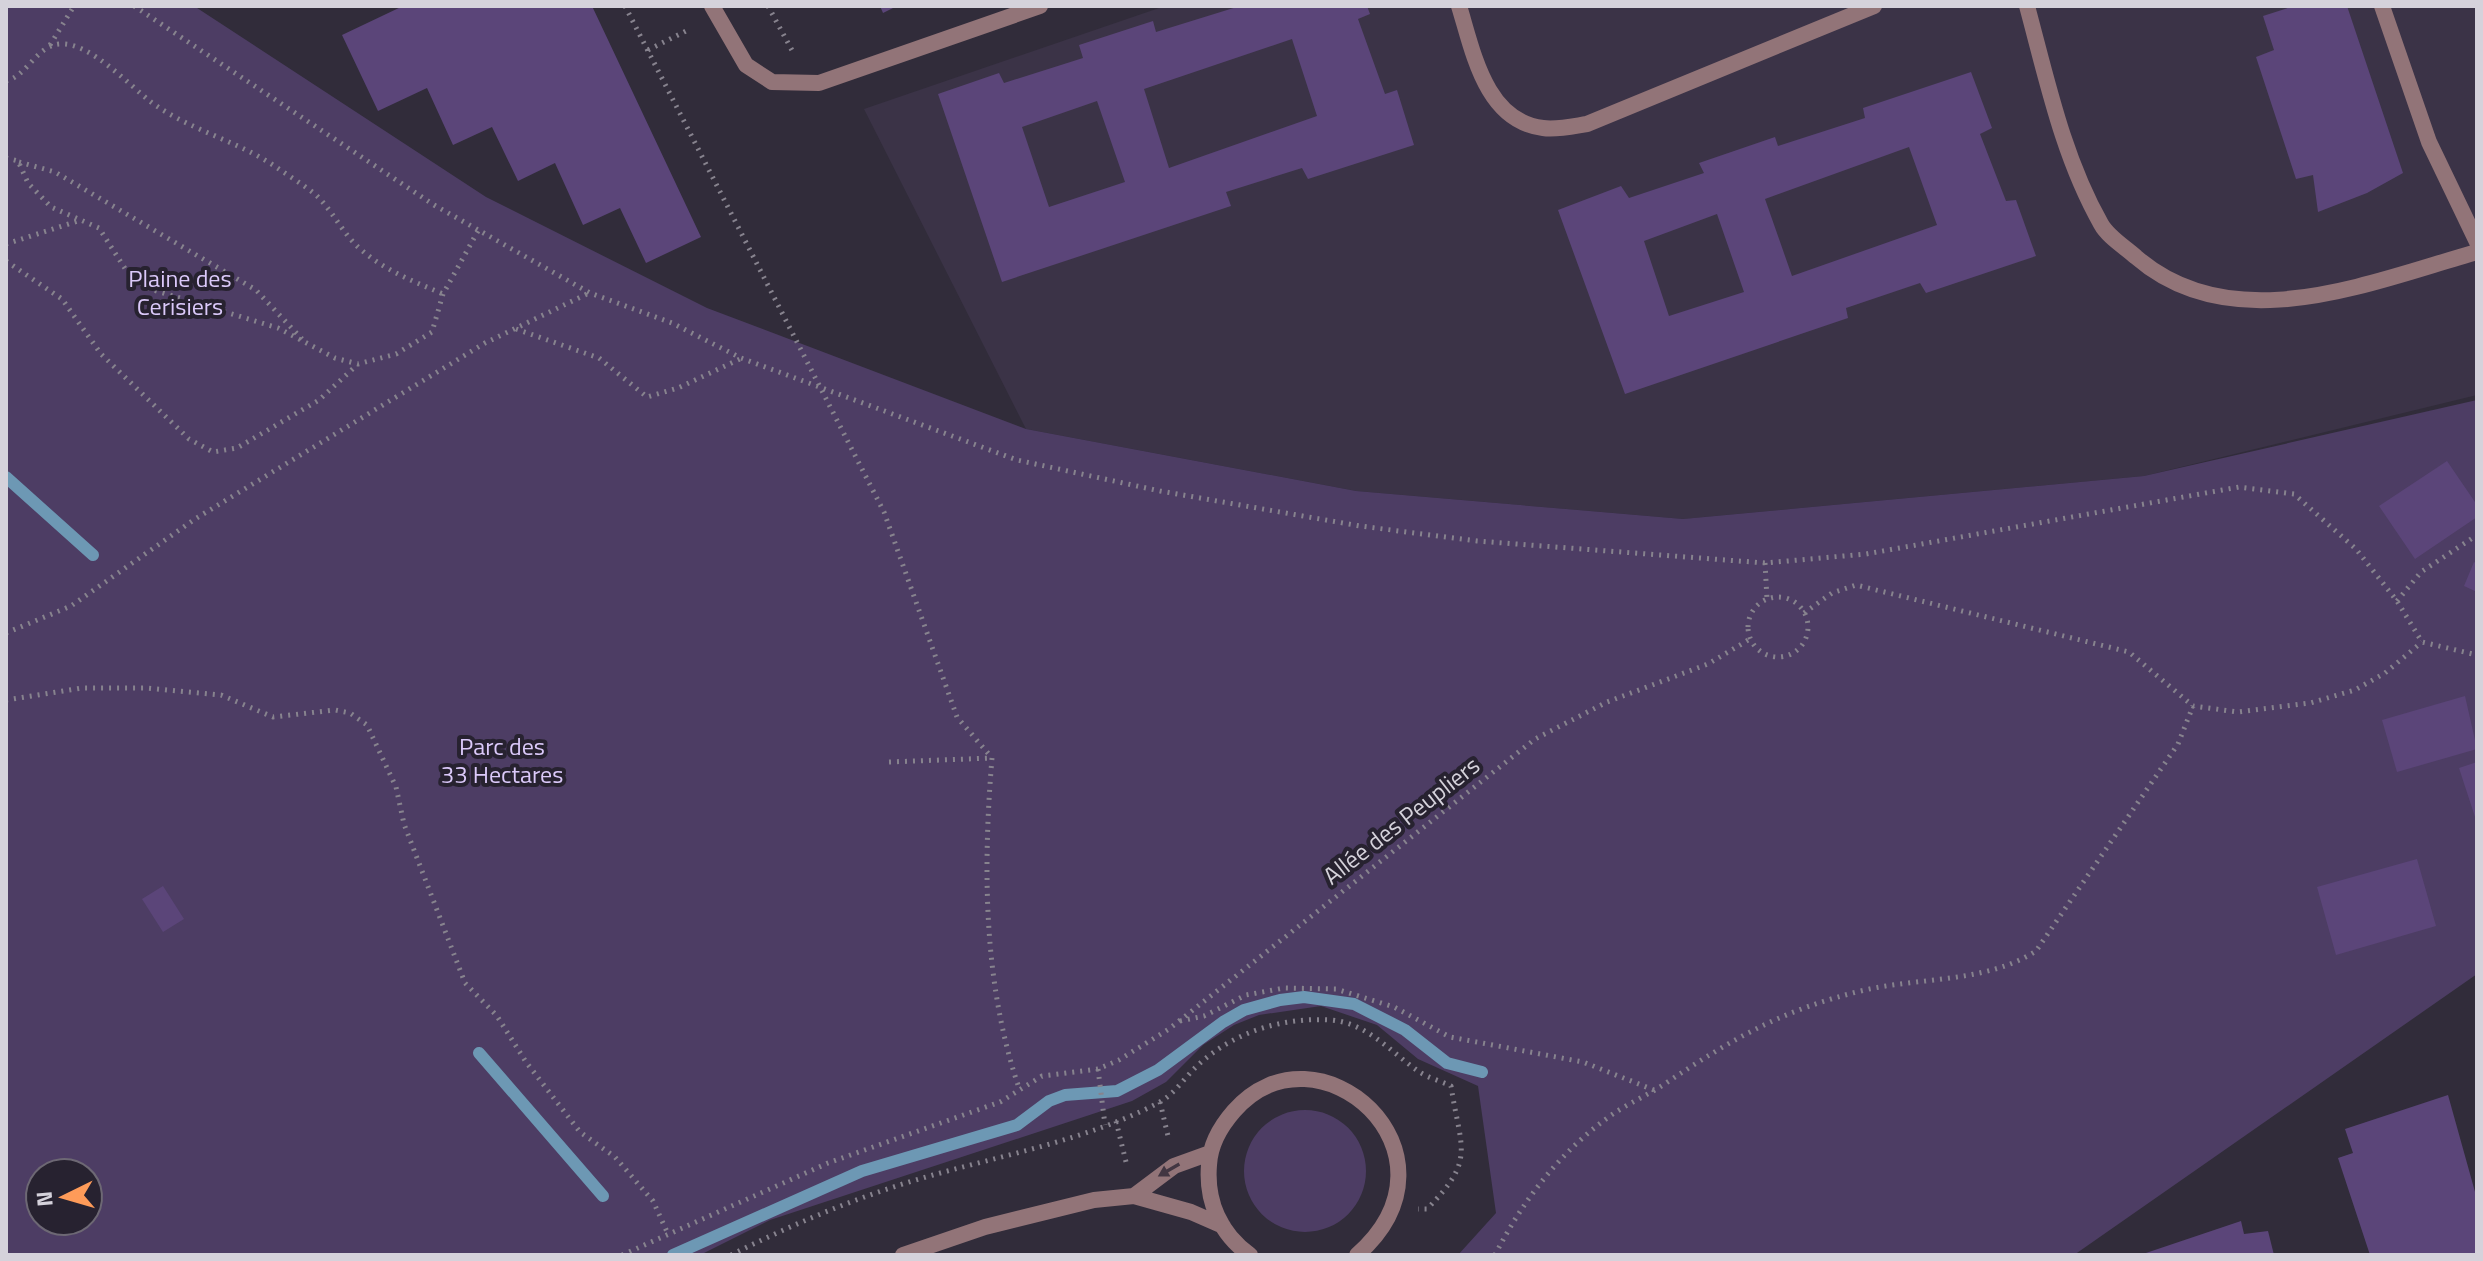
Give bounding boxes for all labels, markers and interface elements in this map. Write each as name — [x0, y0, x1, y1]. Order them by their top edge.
park label: Plaine des Cerisiers — [128, 260, 232, 324]
park label: Parc des 33 Hectares — [441, 728, 563, 792]
street label: Allée des Peupliers — [1315, 747, 1487, 893]
north arrow — [24, 1157, 104, 1237]
one-way arrow — [1158, 1163, 1180, 1177]
text: N — [26, 1190, 62, 1208]

